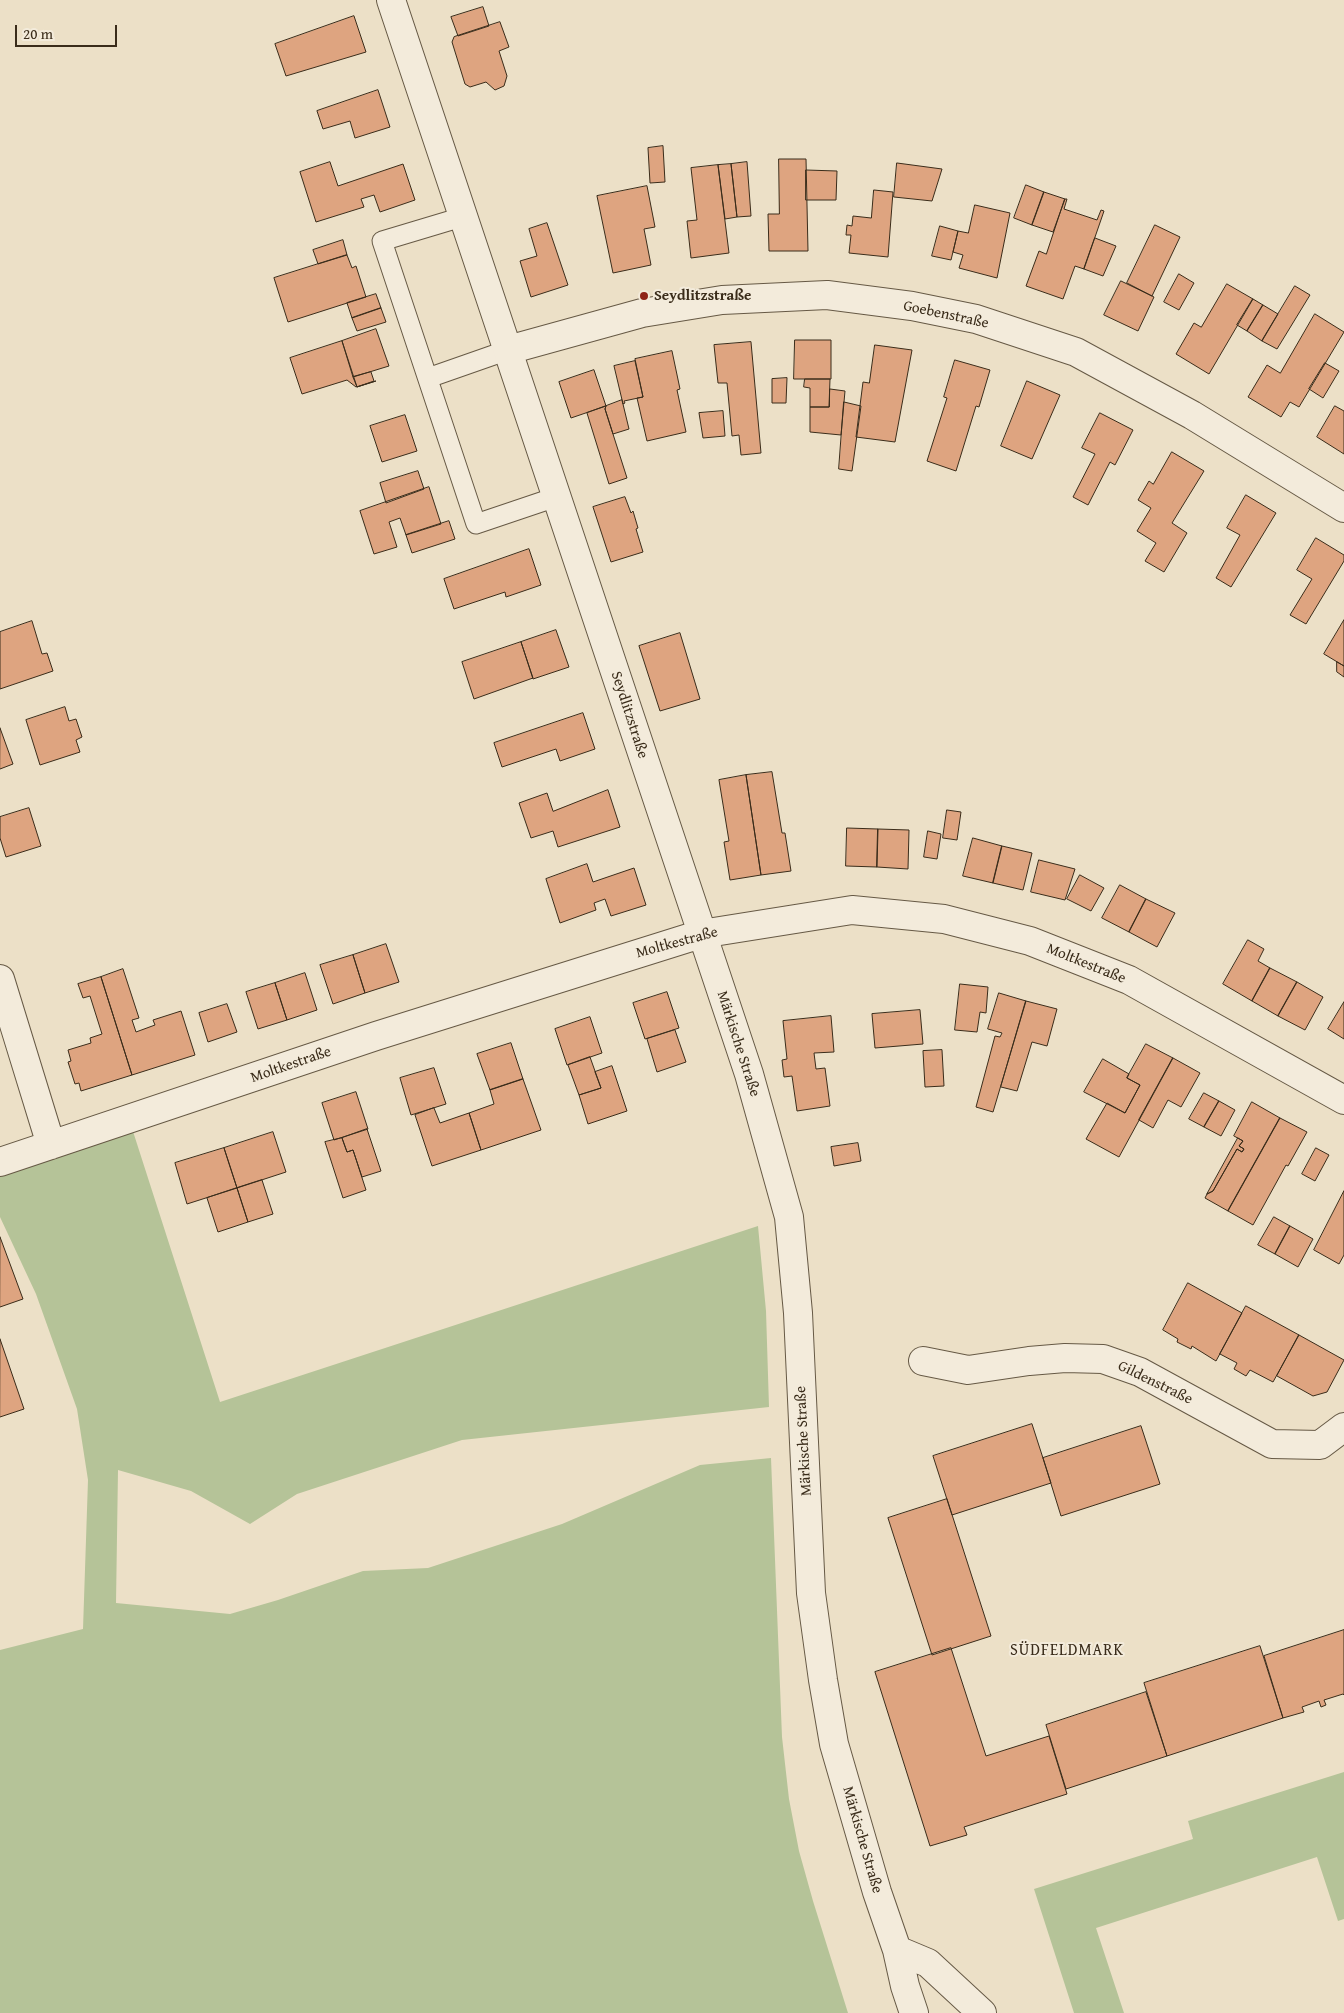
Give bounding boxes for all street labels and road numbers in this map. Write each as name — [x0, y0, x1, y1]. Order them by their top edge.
street label: Goebenstraße — [902, 297, 990, 333]
street label: Seydlitzstraße — [606, 669, 652, 761]
street label: Moltkestraße — [634, 923, 720, 963]
street label: Moltkestraße — [1044, 940, 1128, 988]
street label: Märkische Straße — [712, 989, 764, 1099]
street label: Moltkestraße — [248, 1043, 334, 1087]
street label: Gildenstraße — [1115, 1357, 1195, 1409]
street label: Märkische Straße — [792, 1386, 816, 1496]
street label: Märkische Straße — [838, 1785, 886, 1895]

